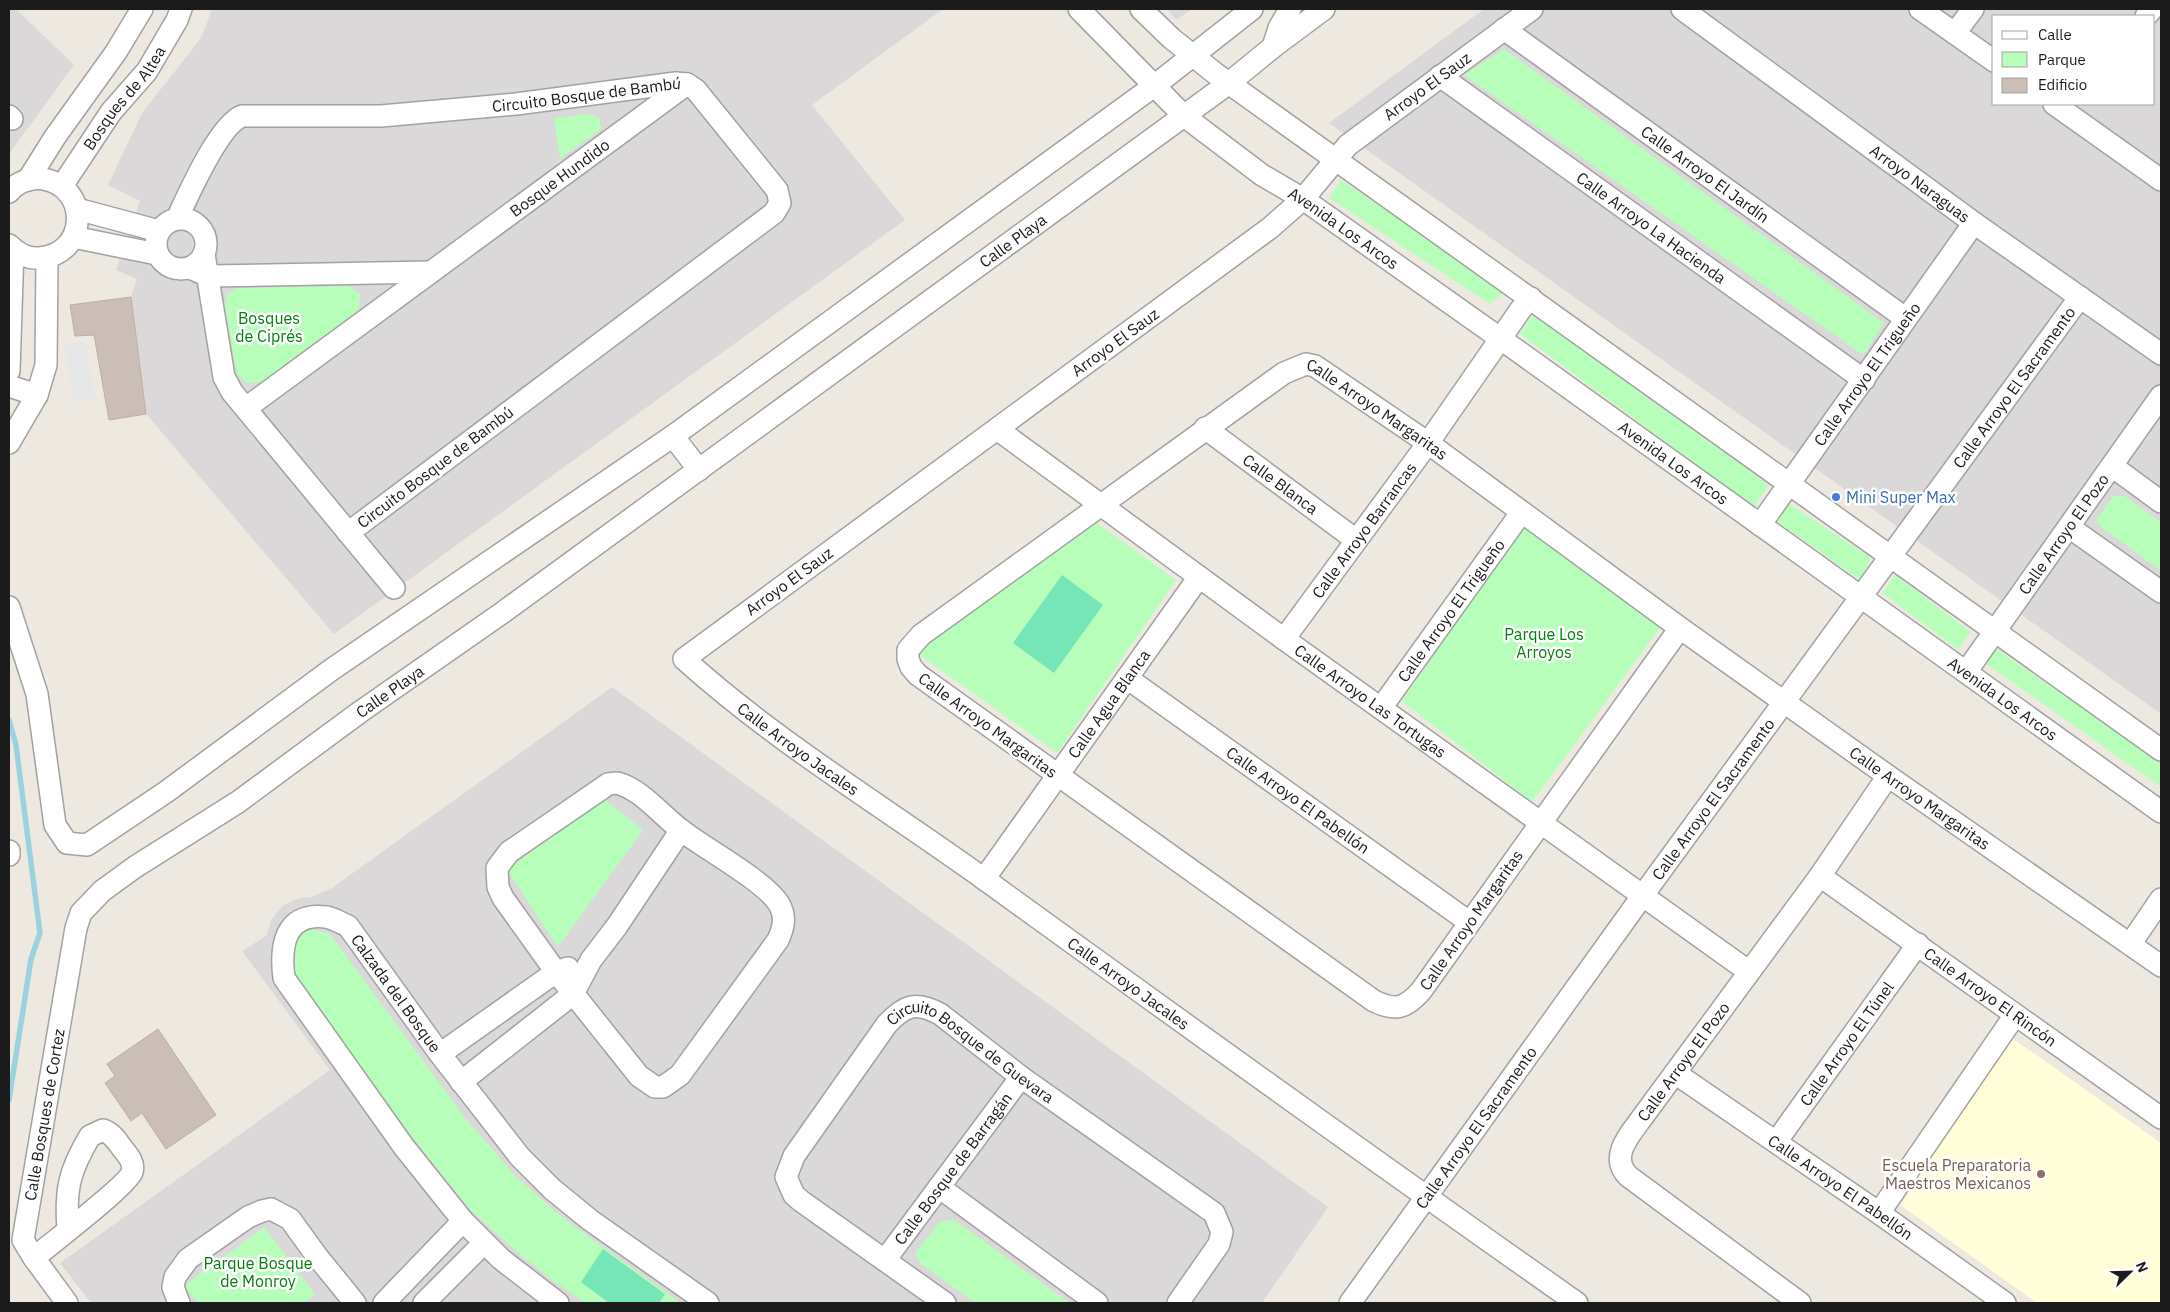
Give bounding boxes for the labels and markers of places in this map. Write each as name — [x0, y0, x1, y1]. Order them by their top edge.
place label: Mini Super Max — [1846, 487, 1956, 507]
marker: Mini Super Max — [1830, 491, 1842, 503]
place label: Escuela Preparatoria Maestros Mexicanos — [1882, 1155, 2031, 1193]
marker: Escuela Preparatoria Maestros Mexicanos — [2035, 1168, 2047, 1180]

